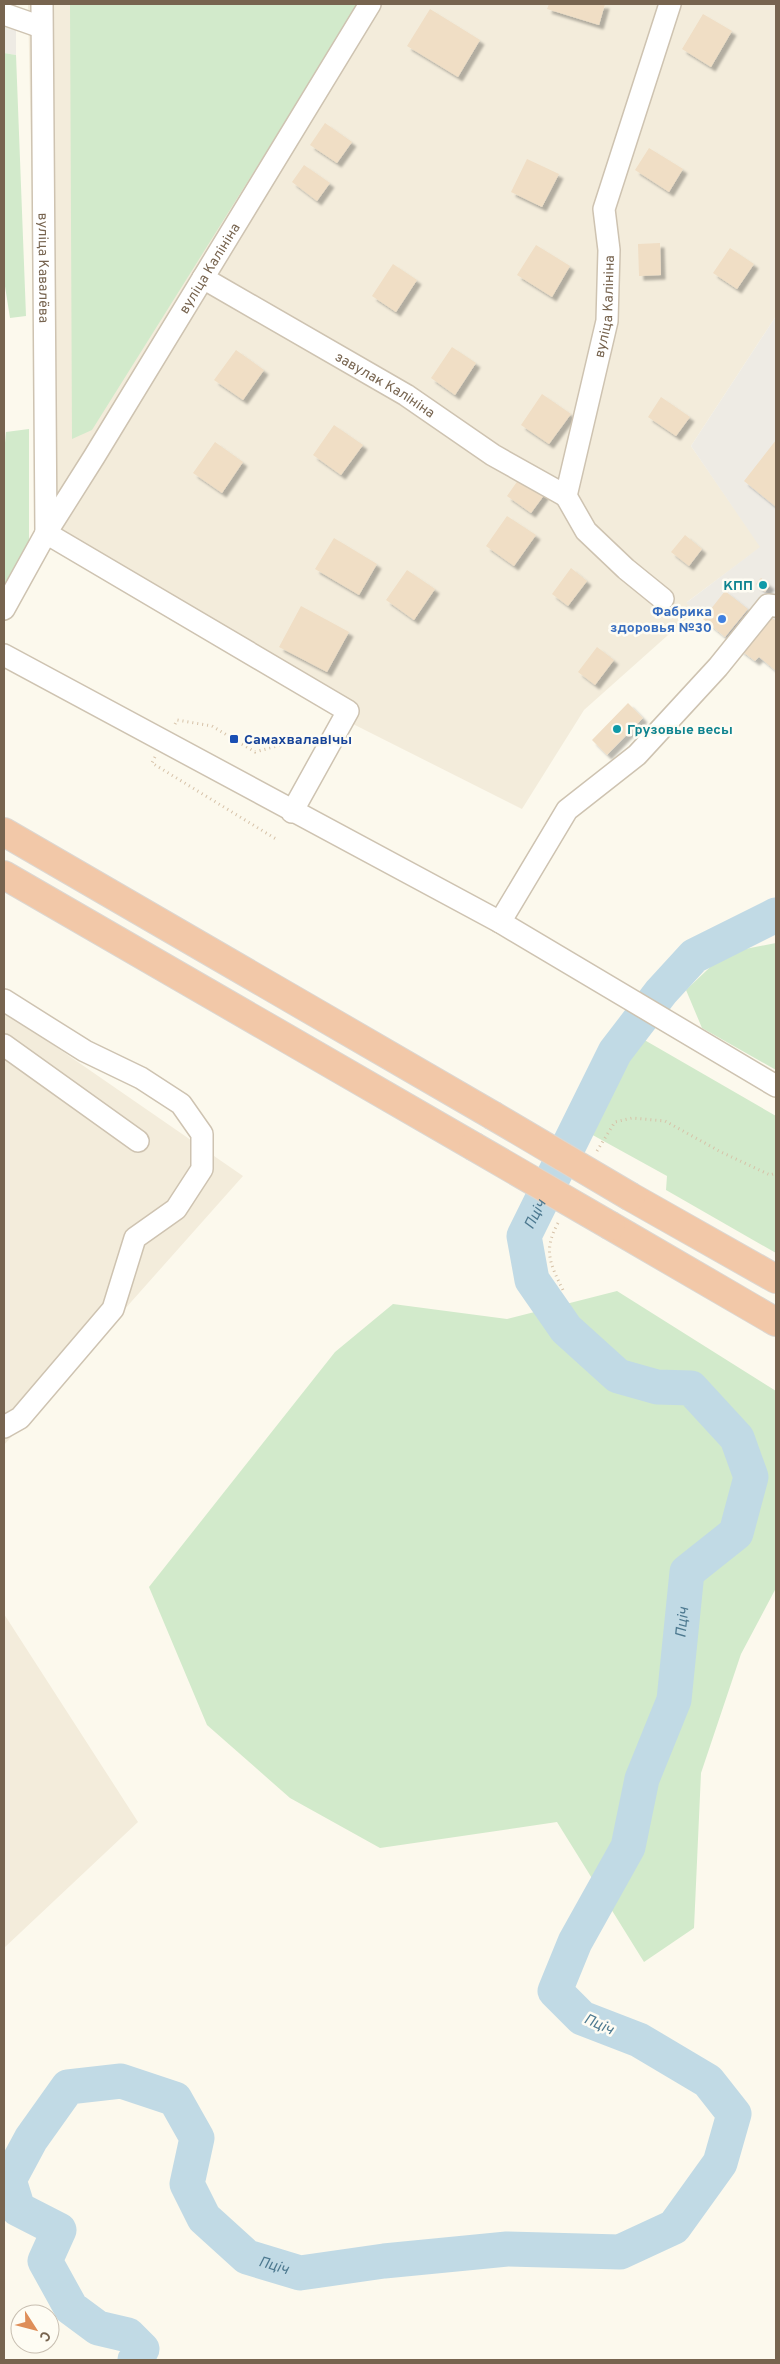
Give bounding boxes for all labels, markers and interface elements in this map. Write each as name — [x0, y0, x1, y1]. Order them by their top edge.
street label: вуліца Кавалёва — [34, 213, 51, 323]
street label: вуліца Калініна — [176, 220, 245, 317]
street label: вуліца Калініна — [592, 255, 619, 360]
street label: завулак Калініна — [331, 349, 438, 422]
place label: КПП — [723, 578, 753, 595]
marker: КПП — [757, 579, 769, 591]
place label: Фабрика здоровья №30 — [610, 604, 712, 637]
marker: Фабрика здоровья №30 — [716, 613, 728, 625]
place label: Грузовые весы — [627, 722, 733, 739]
marker: Грузовые весы — [611, 723, 623, 735]
place label: Самахвалавічы — [244, 732, 352, 749]
marker: Самахвалавічы — [228, 733, 240, 745]
water label: Пціч — [521, 1196, 552, 1233]
water label: Пціч — [672, 1605, 694, 1639]
water label: Пціч — [580, 2010, 617, 2041]
water label: Пціч — [256, 2253, 292, 2280]
north arrow — [10, 2304, 60, 2354]
text: С — [35, 2327, 54, 2344]

